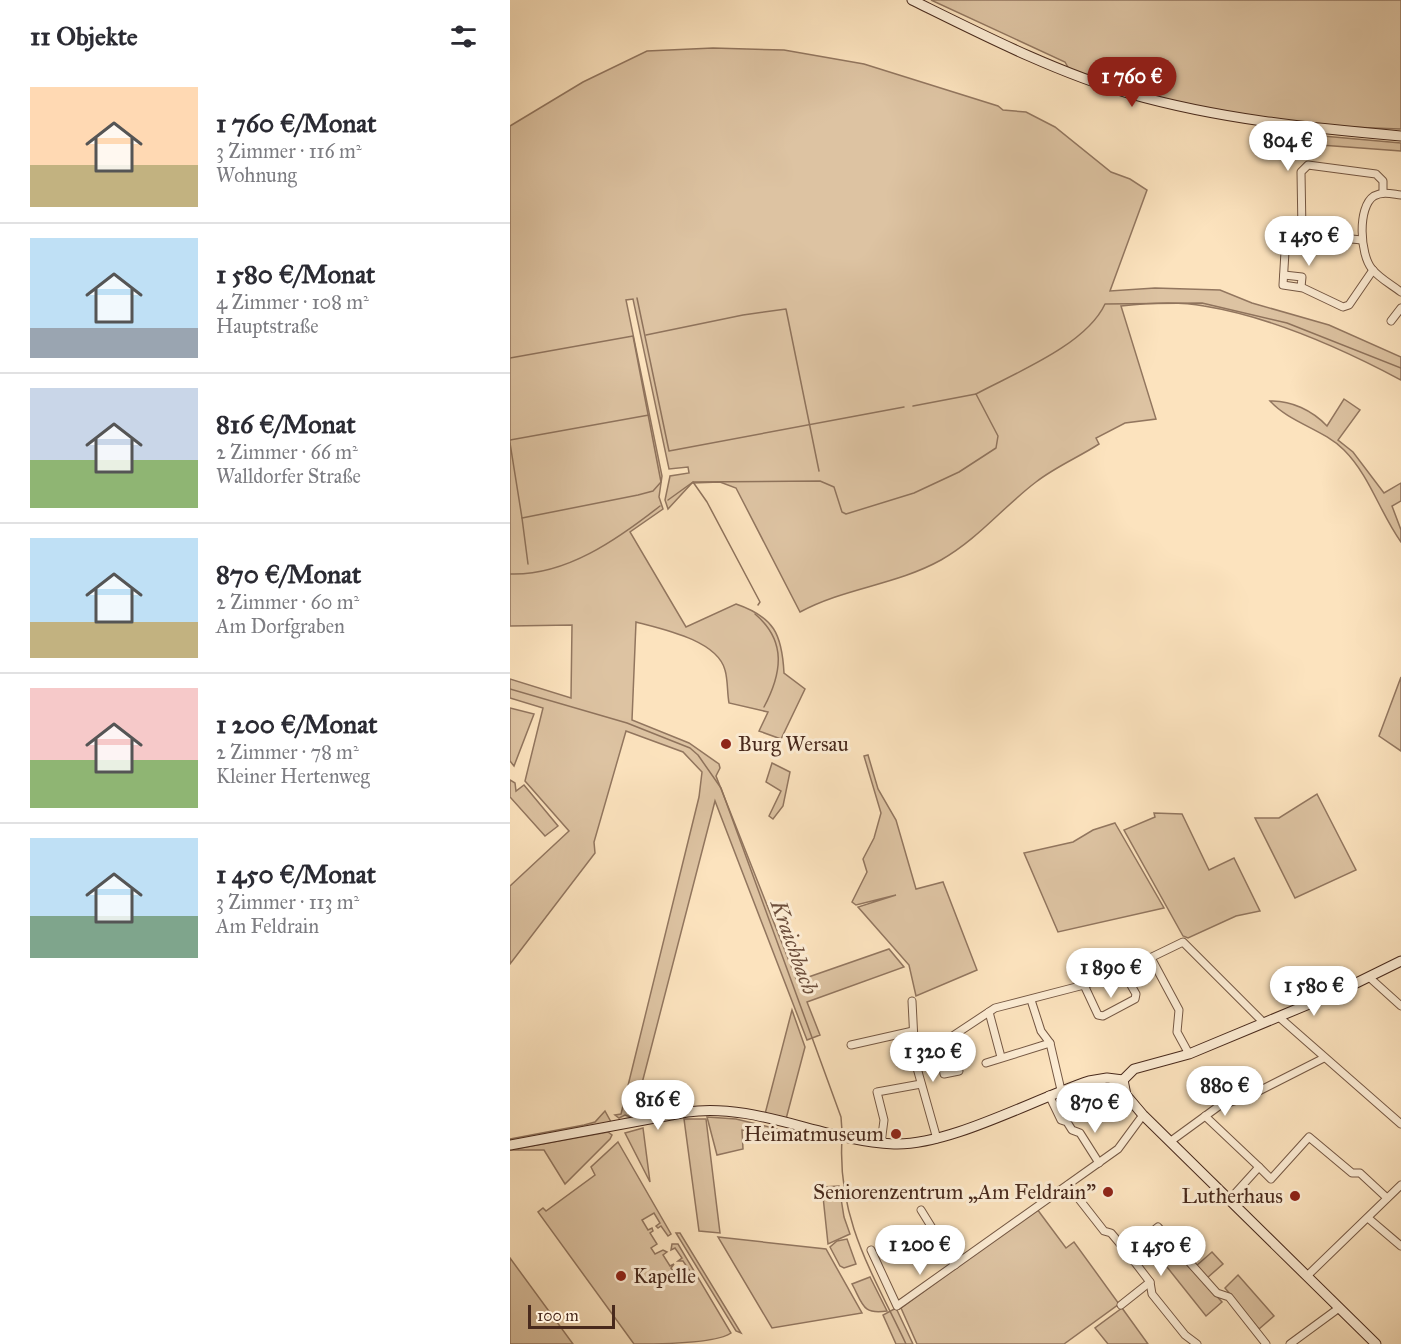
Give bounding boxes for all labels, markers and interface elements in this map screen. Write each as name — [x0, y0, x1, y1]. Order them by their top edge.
text: 11 Objekte — [30, 20, 138, 52]
icon: filters — [447, 20, 480, 53]
pin: 1 760 € — [1077, 57, 1187, 108]
text: 1 760 € — [1101, 64, 1163, 88]
text: 1 760 €/Monat — [216, 107, 377, 139]
icon: home — [78, 111, 150, 183]
pin: 804 € — [1246, 121, 1330, 172]
text: 804 € — [1263, 128, 1313, 152]
text: 3 Zimmer · 116 m² — [216, 139, 362, 163]
text: Wohnung — [216, 163, 297, 187]
pin: 1 450 € — [1254, 216, 1364, 267]
text: 1 450 € — [1279, 223, 1339, 247]
text: 1 580 €/Monat — [216, 258, 375, 290]
icon: home — [78, 262, 150, 334]
text: 4 Zimmer · 108 m² — [216, 290, 369, 314]
text: Hauptstraße — [216, 314, 319, 338]
text: 816 €/Monat — [216, 408, 356, 440]
icon: home — [78, 412, 150, 484]
text: 2 Zimmer · 66 m² — [216, 440, 358, 464]
text: Walldorfer Straße — [216, 464, 361, 488]
text: 870 €/Monat — [216, 558, 361, 590]
icon: home — [78, 562, 150, 634]
text: 2 Zimmer · 60 m² — [216, 590, 359, 614]
text: Am Dorfgraben — [216, 614, 345, 638]
text: 1 200 €/Monat — [216, 708, 377, 740]
icon: home — [78, 712, 150, 784]
place label: Burg Wersau — [738, 731, 849, 757]
marker: Burg Wersau — [719, 737, 733, 751]
text: 2 Zimmer · 78 m² — [216, 740, 359, 764]
text: Kleiner Hertenweg — [216, 764, 370, 788]
text: 1 450 €/Monat — [216, 858, 376, 890]
icon: home — [78, 862, 150, 934]
text: 3 Zimmer · 113 m² — [216, 890, 359, 914]
water label: Kraichbach — [765, 895, 824, 998]
text: Am Feldrain — [216, 914, 319, 938]
pin: 1 890 € — [1056, 948, 1166, 999]
text: 1 890 € — [1080, 955, 1142, 979]
pin: 1 580 € — [1259, 966, 1369, 1017]
text: 1 580 € — [1284, 973, 1344, 997]
pin: 1 320 € — [878, 1032, 988, 1083]
text: 1 320 € — [904, 1039, 962, 1063]
pin: 880 € — [1183, 1066, 1267, 1117]
text: 880 € — [1200, 1073, 1250, 1097]
pin: 816 € — [616, 1080, 700, 1131]
pin: 870 € — [1053, 1083, 1137, 1134]
text: 816 € — [635, 1087, 681, 1111]
text: 870 € — [1070, 1090, 1120, 1114]
place label: Heimatmuseum — [744, 1121, 884, 1147]
marker: Heimatmuseum — [889, 1127, 903, 1141]
place label: Seniorenzentrum „Am Feldrain" — [813, 1179, 1096, 1205]
place label: Lutherhaus — [1181, 1183, 1283, 1209]
marker: Seniorenzentrum „Am Feldrain" — [1101, 1185, 1115, 1199]
marker: Lutherhaus — [1288, 1189, 1302, 1203]
pin: 1 200 € — [865, 1225, 975, 1276]
pin: 1 450 € — [1106, 1226, 1216, 1277]
text: 1 200 € — [889, 1232, 951, 1256]
text: 1 450 € — [1131, 1233, 1191, 1257]
place label: Kapelle — [633, 1263, 696, 1289]
marker: Kapelle — [614, 1269, 628, 1283]
scale bar — [528, 1302, 615, 1330]
text: 100 m — [537, 1306, 579, 1325]

